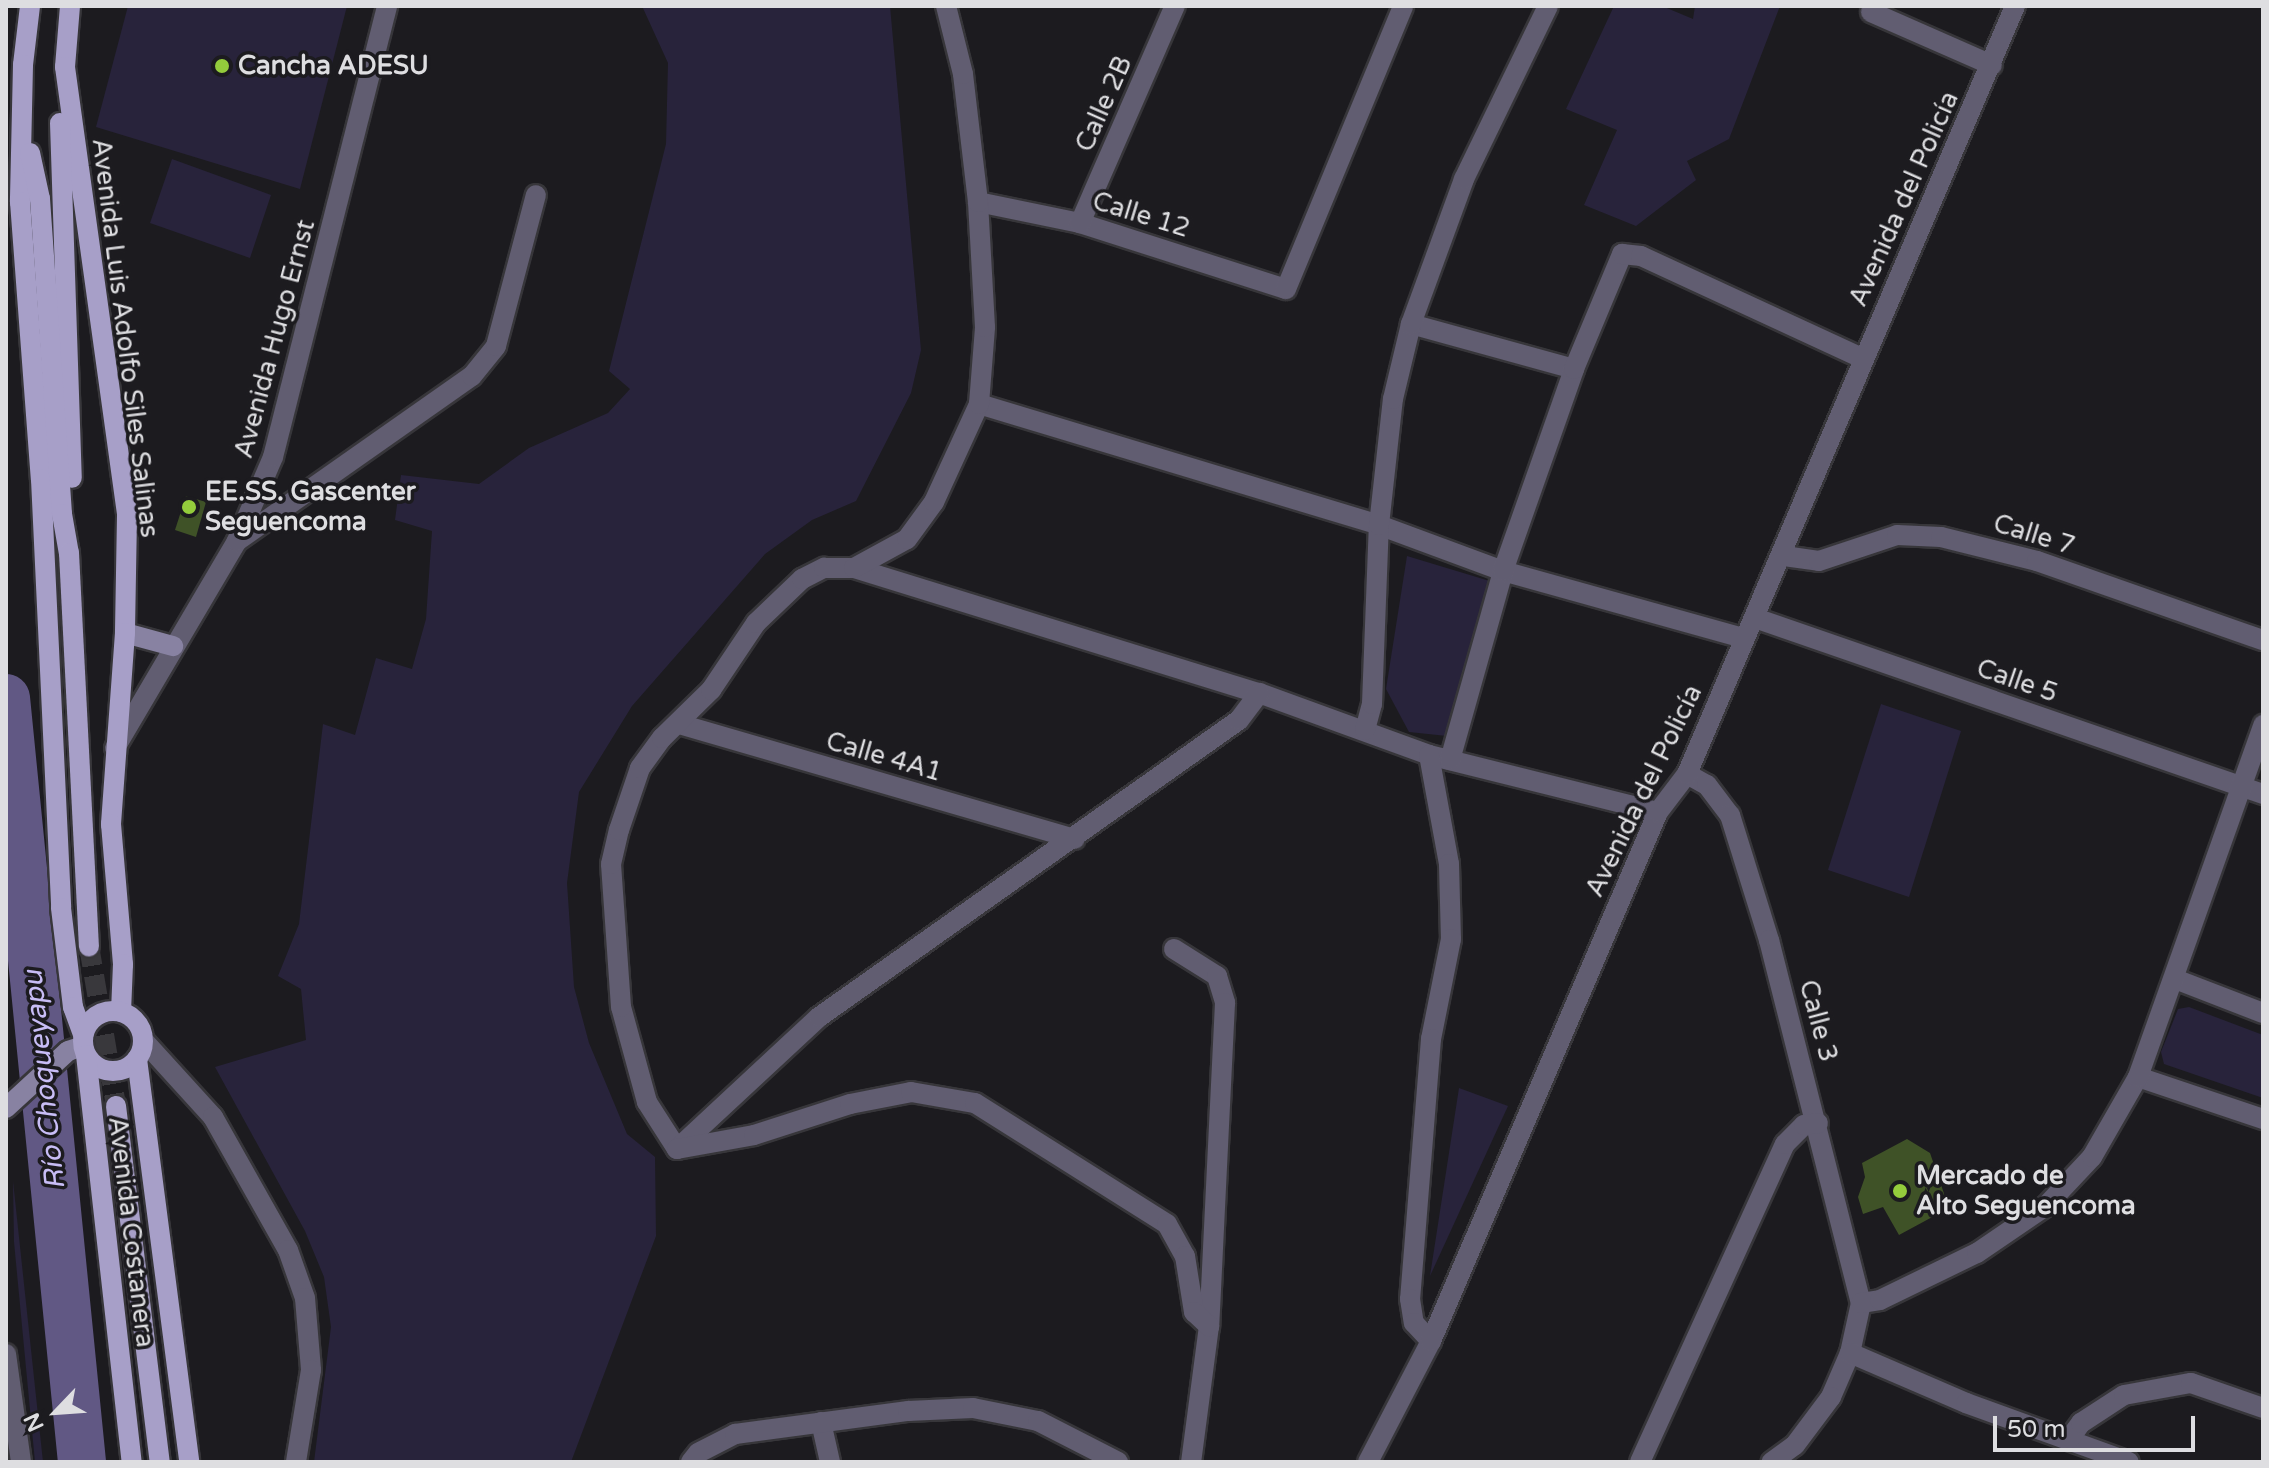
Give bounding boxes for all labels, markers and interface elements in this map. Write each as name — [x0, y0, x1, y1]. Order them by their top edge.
place label: Cancha ADESU — [238, 50, 429, 82]
street label: Calle 2B — [1069, 51, 1139, 157]
marker: Cancha ADESU — [213, 57, 231, 75]
street label: Avenida del Policía — [1843, 87, 1965, 311]
street label: Avenida Luis Adolfo Siles Salinas — [85, 137, 165, 539]
street label: Calle 12 — [1089, 185, 1193, 245]
street label: Avenida Hugo Ernst — [228, 216, 322, 462]
place label: EE.SS. Gascenter Seguencoma — [205, 476, 416, 538]
marker: EE.SS. Gascenter Seguencoma — [180, 498, 198, 516]
street label: Calle 7 — [1990, 508, 2078, 562]
street label: Calle 5 — [1972, 653, 2062, 709]
street label: Avenida del Policía — [1579, 680, 1709, 902]
street label: Calle 4A1 — [822, 726, 946, 788]
water label: Río Choqueyapu — [16, 969, 72, 1191]
street label: Calle 3 — [1792, 977, 1844, 1065]
street label: Avenida Costanera — [101, 1115, 161, 1349]
place label: Mercado de Alto Seguencoma — [1916, 1160, 2136, 1222]
marker: Mercado de Alto Seguencoma — [1891, 1182, 1909, 1200]
north arrow — [16, 1372, 96, 1452]
scale bar — [1997, 1400, 2199, 1450]
text: N — [19, 1409, 50, 1436]
text: 50 m — [2007, 1415, 2065, 1444]

